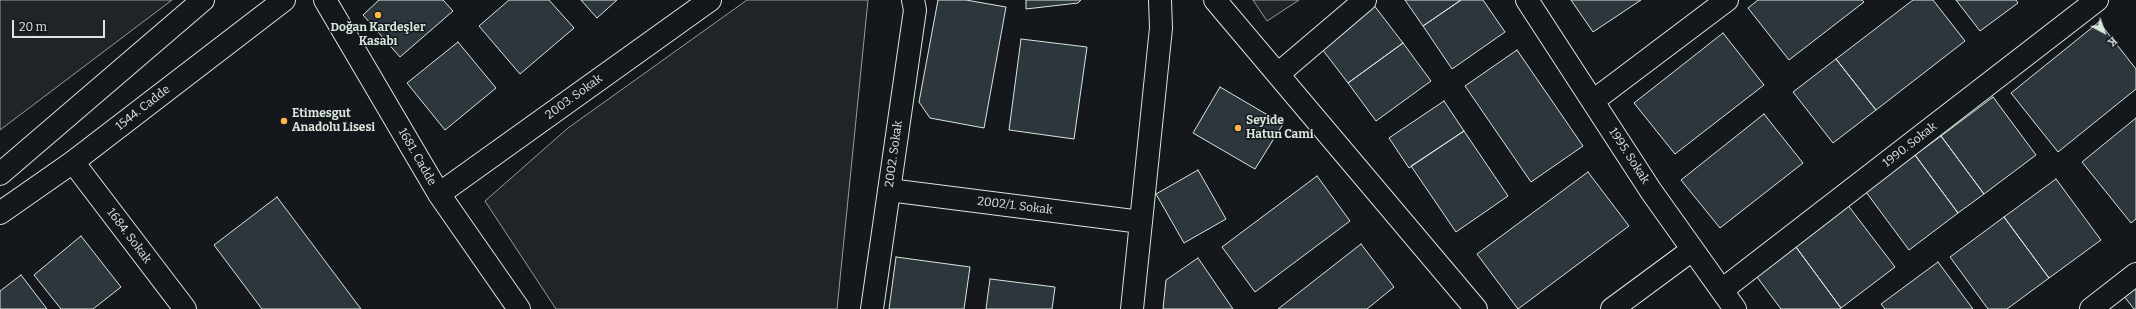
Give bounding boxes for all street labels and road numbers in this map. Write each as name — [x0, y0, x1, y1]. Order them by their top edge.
street label: 2003. Sokak — [543, 72, 605, 122]
street label: 1544. Cadde — [113, 82, 173, 134]
street label: 1990. Sokak — [1880, 119, 1940, 171]
street label: 2002. Sokak — [882, 120, 906, 188]
street label: 1995. Sokak — [1606, 125, 1652, 187]
street label: 1681. Cadde — [395, 126, 439, 188]
street label: 2002/1. Sokak — [976, 194, 1054, 218]
street label: 1684. Sokak — [104, 206, 154, 266]

